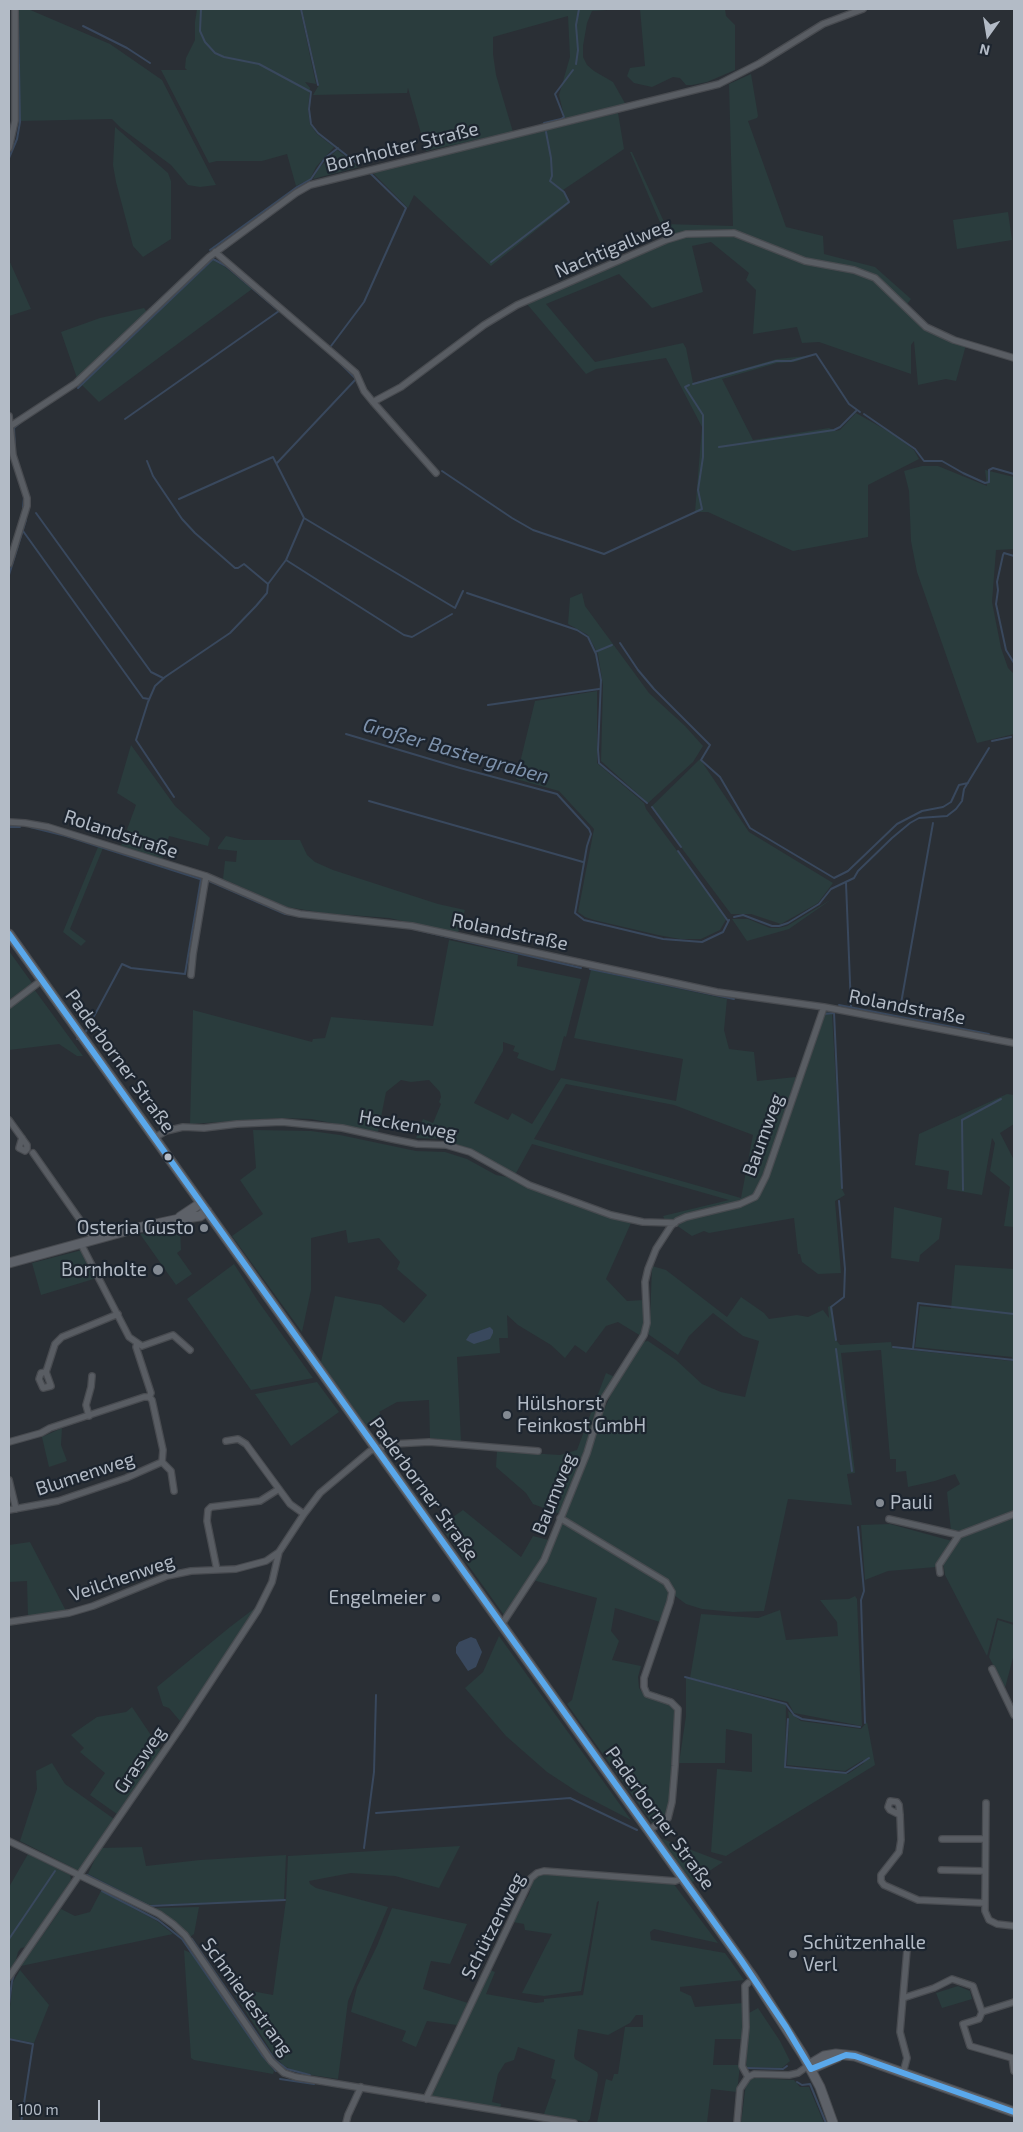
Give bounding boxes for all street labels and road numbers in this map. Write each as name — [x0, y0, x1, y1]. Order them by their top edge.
street label: Bornholter Straße — [323, 117, 481, 177]
street label: Nachtigallweg — [551, 213, 675, 283]
street label: Rolandstraße — [61, 805, 181, 863]
street label: Rolandstraße — [450, 909, 570, 955]
street label: Paderborner Straße — [60, 985, 180, 1137]
street label: Rolandstraße — [847, 985, 967, 1029]
street label: Baumweg — [738, 1091, 788, 1179]
street label: Heckenweg — [357, 1105, 459, 1145]
street label: Paderborner Straße — [364, 1413, 484, 1565]
street label: Blumenweg — [33, 1447, 137, 1501]
street label: Baumweg — [527, 1450, 581, 1538]
street label: Veilchenweg — [67, 1549, 177, 1607]
street label: Grasweg — [109, 1722, 171, 1798]
street label: Paderborner Straße — [600, 1742, 720, 1894]
street label: Schützenweg — [456, 1869, 530, 1983]
street label: Schmiedestrang — [197, 1934, 297, 2060]

